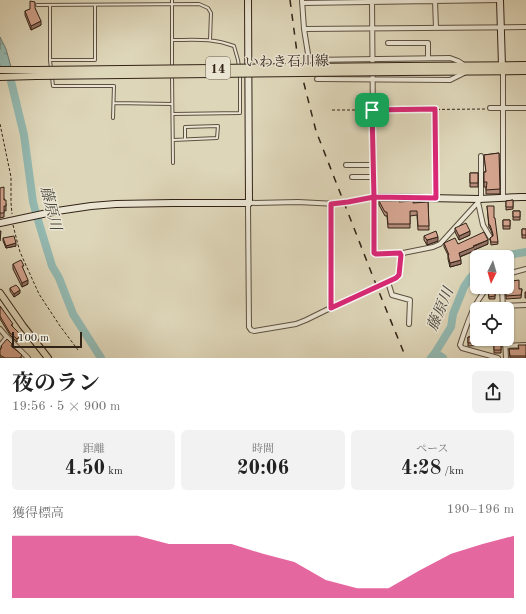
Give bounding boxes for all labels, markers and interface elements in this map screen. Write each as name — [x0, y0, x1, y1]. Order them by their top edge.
street label: いわき石川線 — [245, 53, 329, 70]
road number: 14 — [206, 57, 230, 79]
pin — [355, 93, 389, 127]
icon: arrive — [361, 99, 383, 121]
water label: 藤原川 — [37, 184, 65, 234]
north arrow — [470, 250, 514, 294]
map controls — [470, 250, 514, 346]
water label: 藤原川 — [424, 283, 458, 333]
button: locate — [470, 302, 514, 346]
scale bar — [12, 330, 82, 349]
text: 100 m — [18, 333, 49, 344]
button: share — [472, 371, 514, 413]
text: 夜のラン — [12, 373, 100, 395]
text: 19:56 · 5 × 900 m — [12, 400, 120, 413]
text: 距離 — [83, 444, 105, 455]
text: 時間 — [252, 444, 274, 455]
text: ペース — [416, 444, 449, 455]
text: 4.50 — [65, 459, 105, 479]
text: 20:06 — [237, 459, 289, 479]
text: 4:28 — [401, 459, 441, 479]
text: km — [105, 466, 123, 477]
text: /km — [441, 466, 464, 477]
text: 190–196 m — [447, 503, 514, 516]
text: 獲得標高 — [12, 507, 64, 520]

